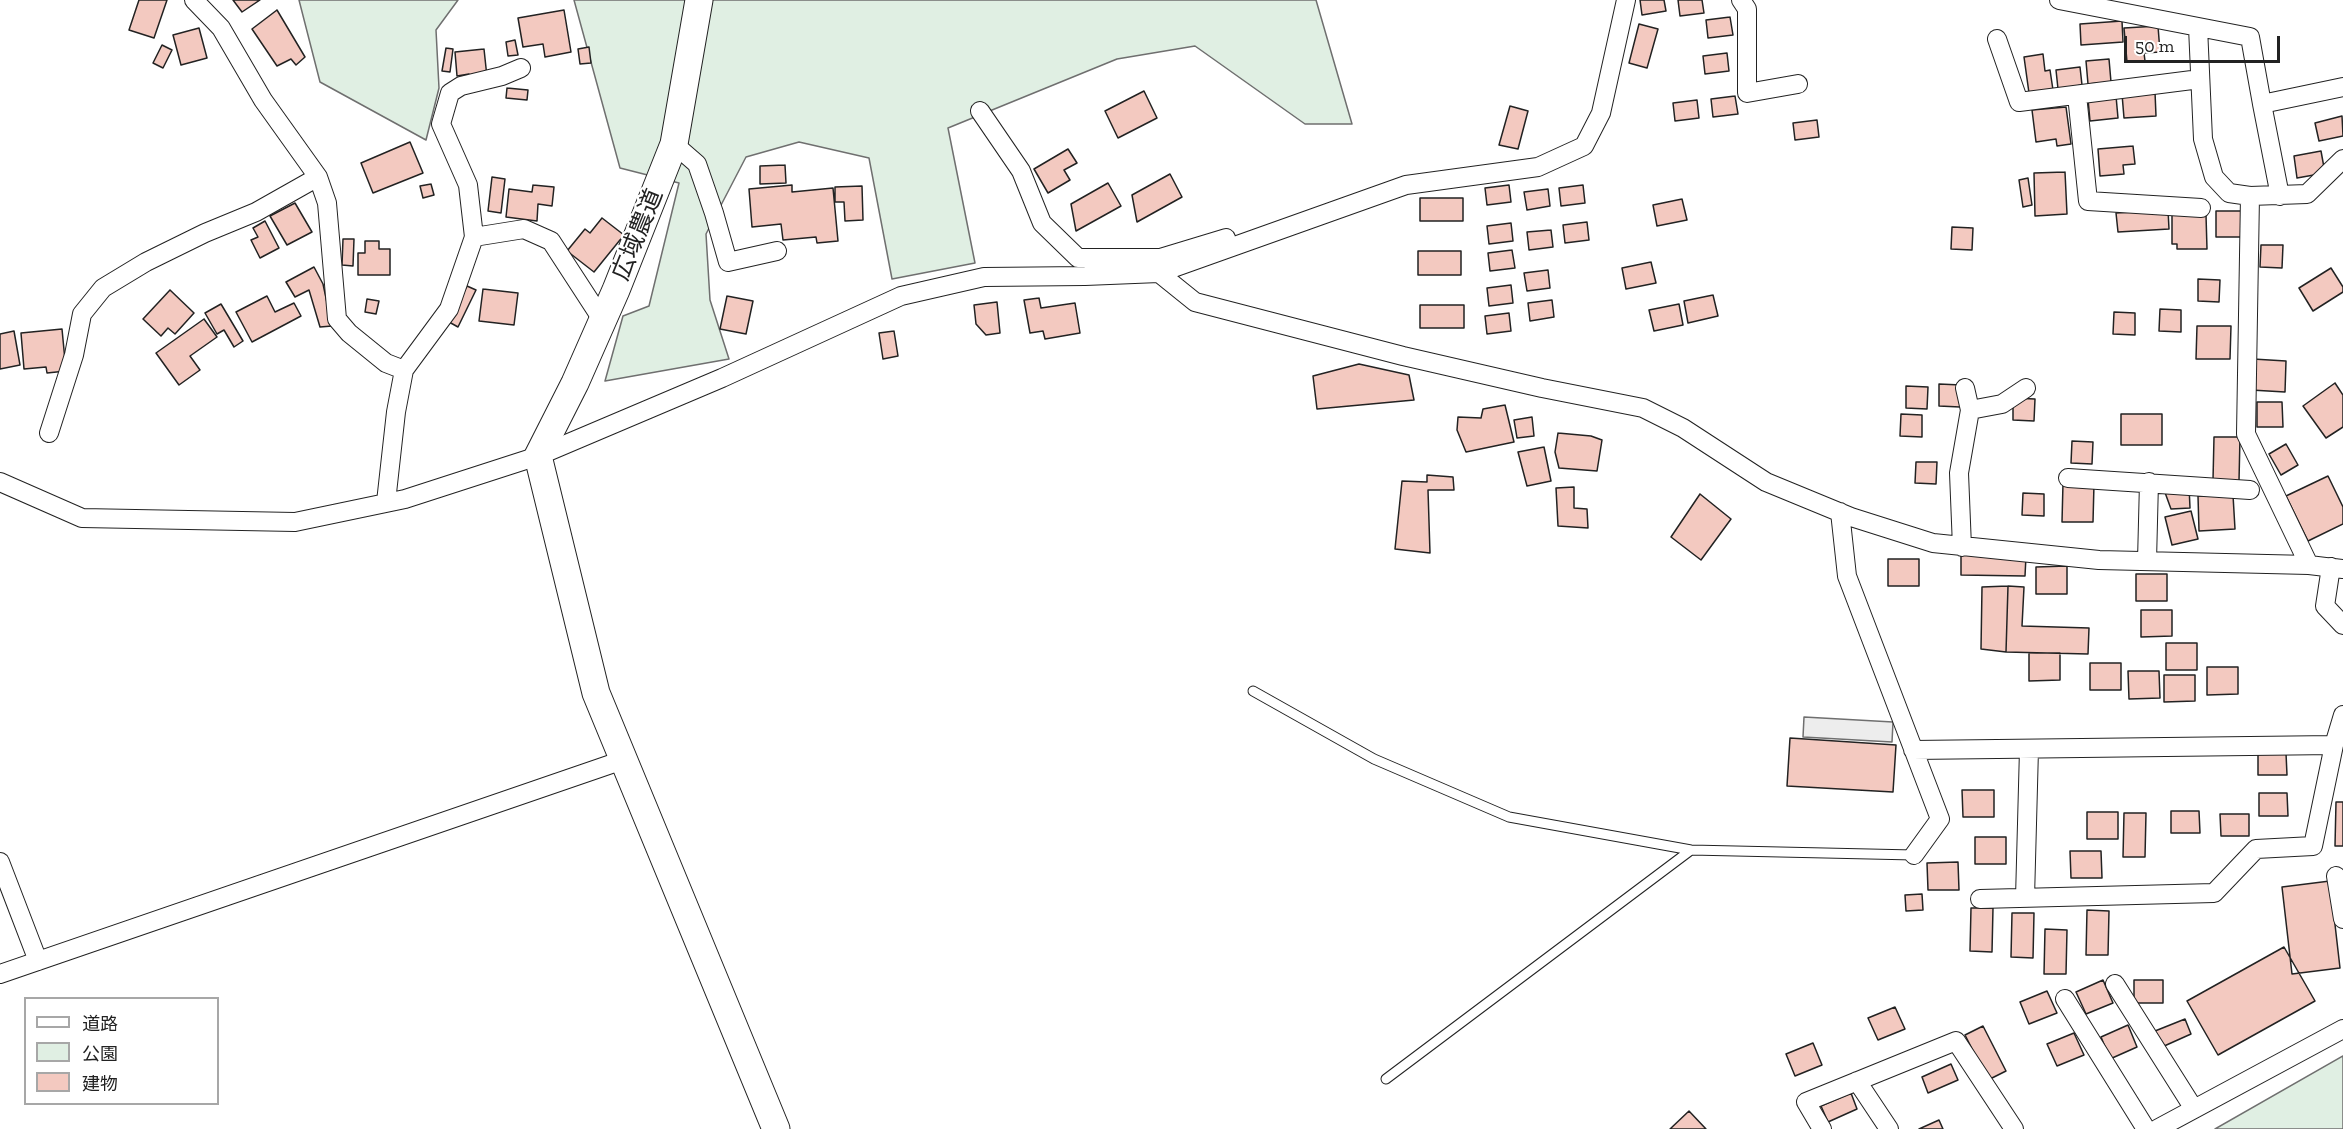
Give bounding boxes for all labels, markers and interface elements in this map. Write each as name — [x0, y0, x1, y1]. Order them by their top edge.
scale bar — [2127, 24, 2283, 62]
text: 50 m — [2135, 35, 2174, 57]
street label: 広域農道 — [607, 185, 669, 285]
legend — [24, 997, 219, 1105]
text: 道路 — [82, 1013, 118, 1035]
text: 公園 — [82, 1043, 118, 1065]
text: 建物 — [82, 1073, 118, 1095]

